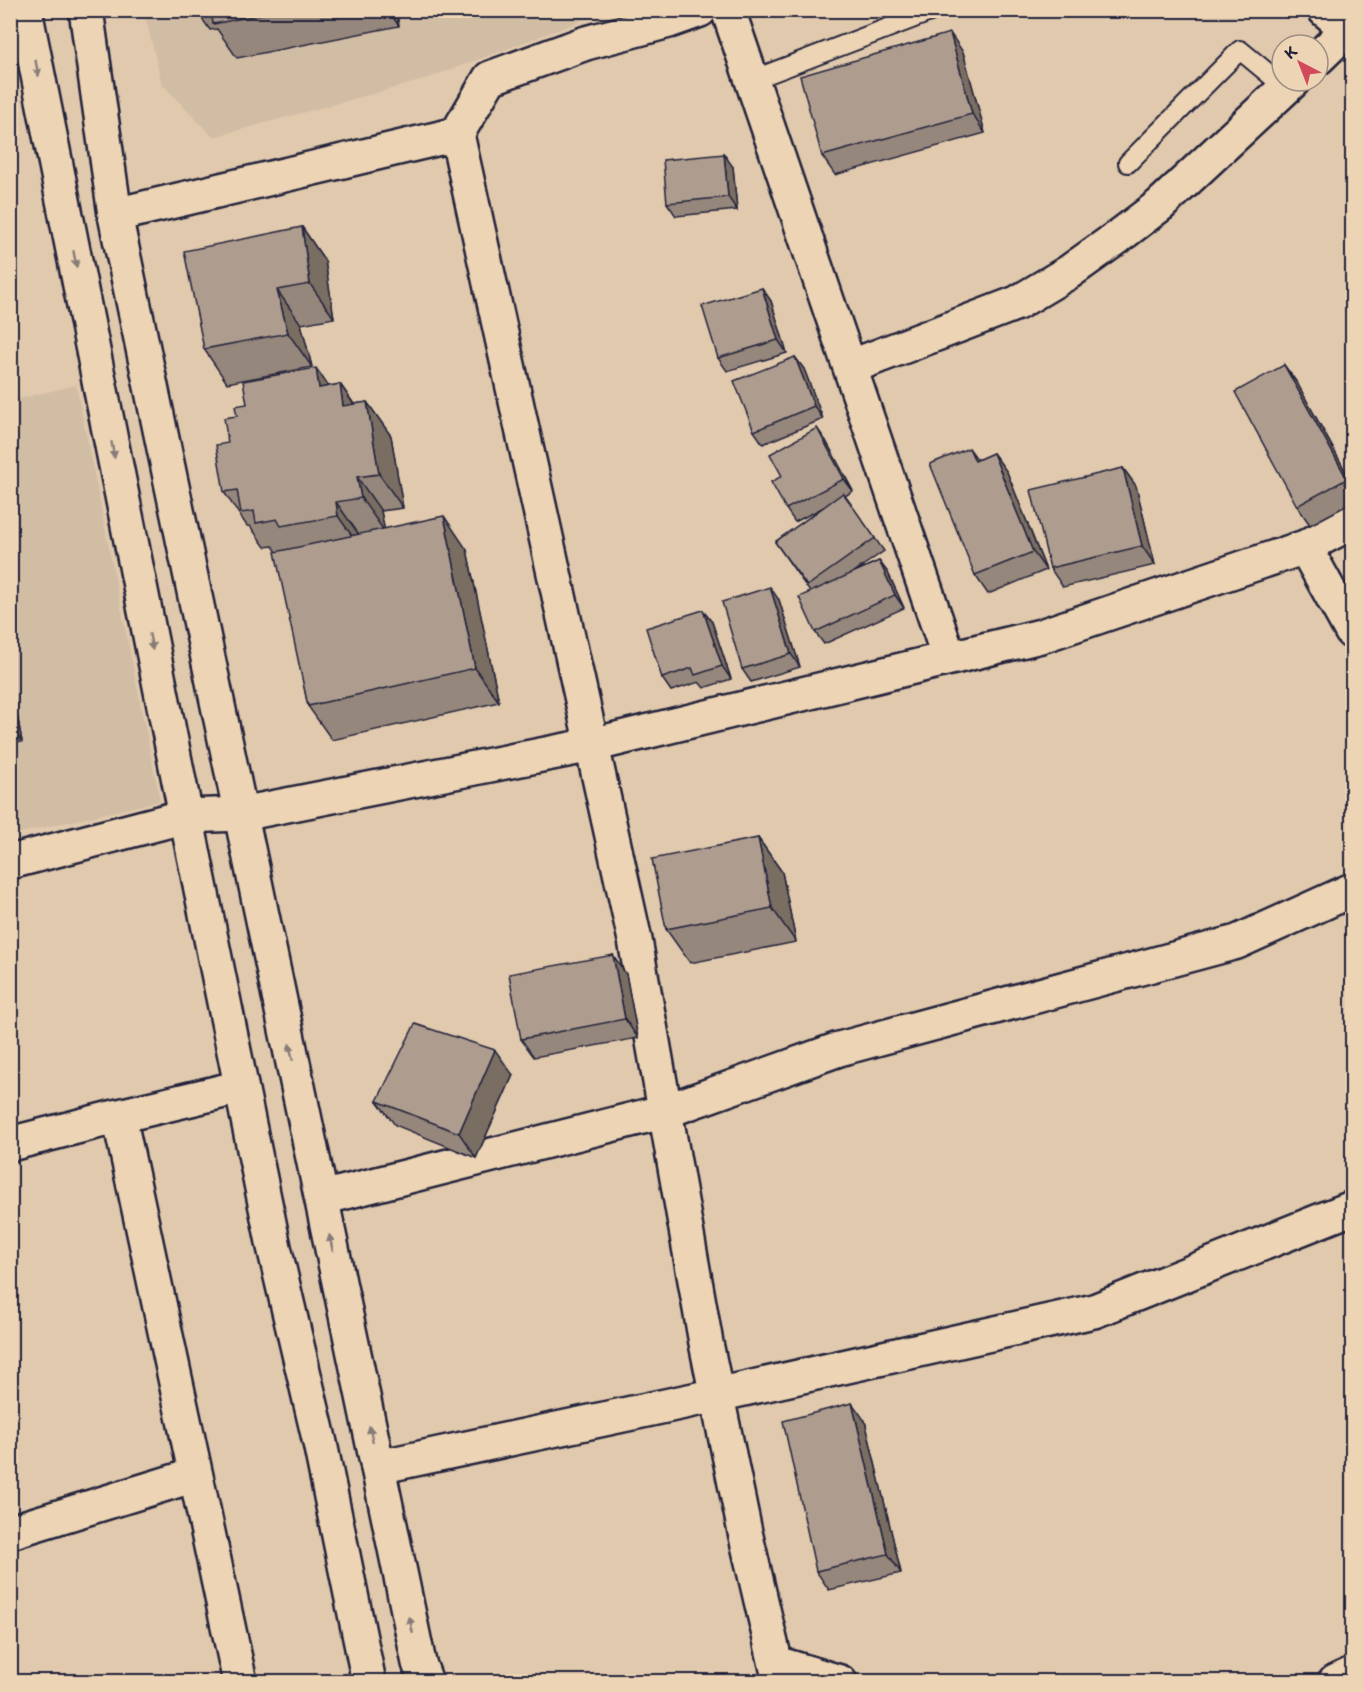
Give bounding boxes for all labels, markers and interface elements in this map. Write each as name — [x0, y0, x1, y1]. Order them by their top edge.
north arrow — [1270, 33, 1330, 93]
text: K — [1280, 41, 1301, 63]
one-way arrow — [33, 59, 42, 78]
one-way arrow — [71, 250, 80, 269]
one-way arrow — [109, 441, 118, 460]
one-way arrow — [147, 632, 156, 651]
one-way arrow — [286, 1043, 295, 1062]
one-way arrow — [326, 1234, 335, 1253]
one-way arrow — [366, 1424, 375, 1443]
one-way arrow — [406, 1615, 415, 1634]

